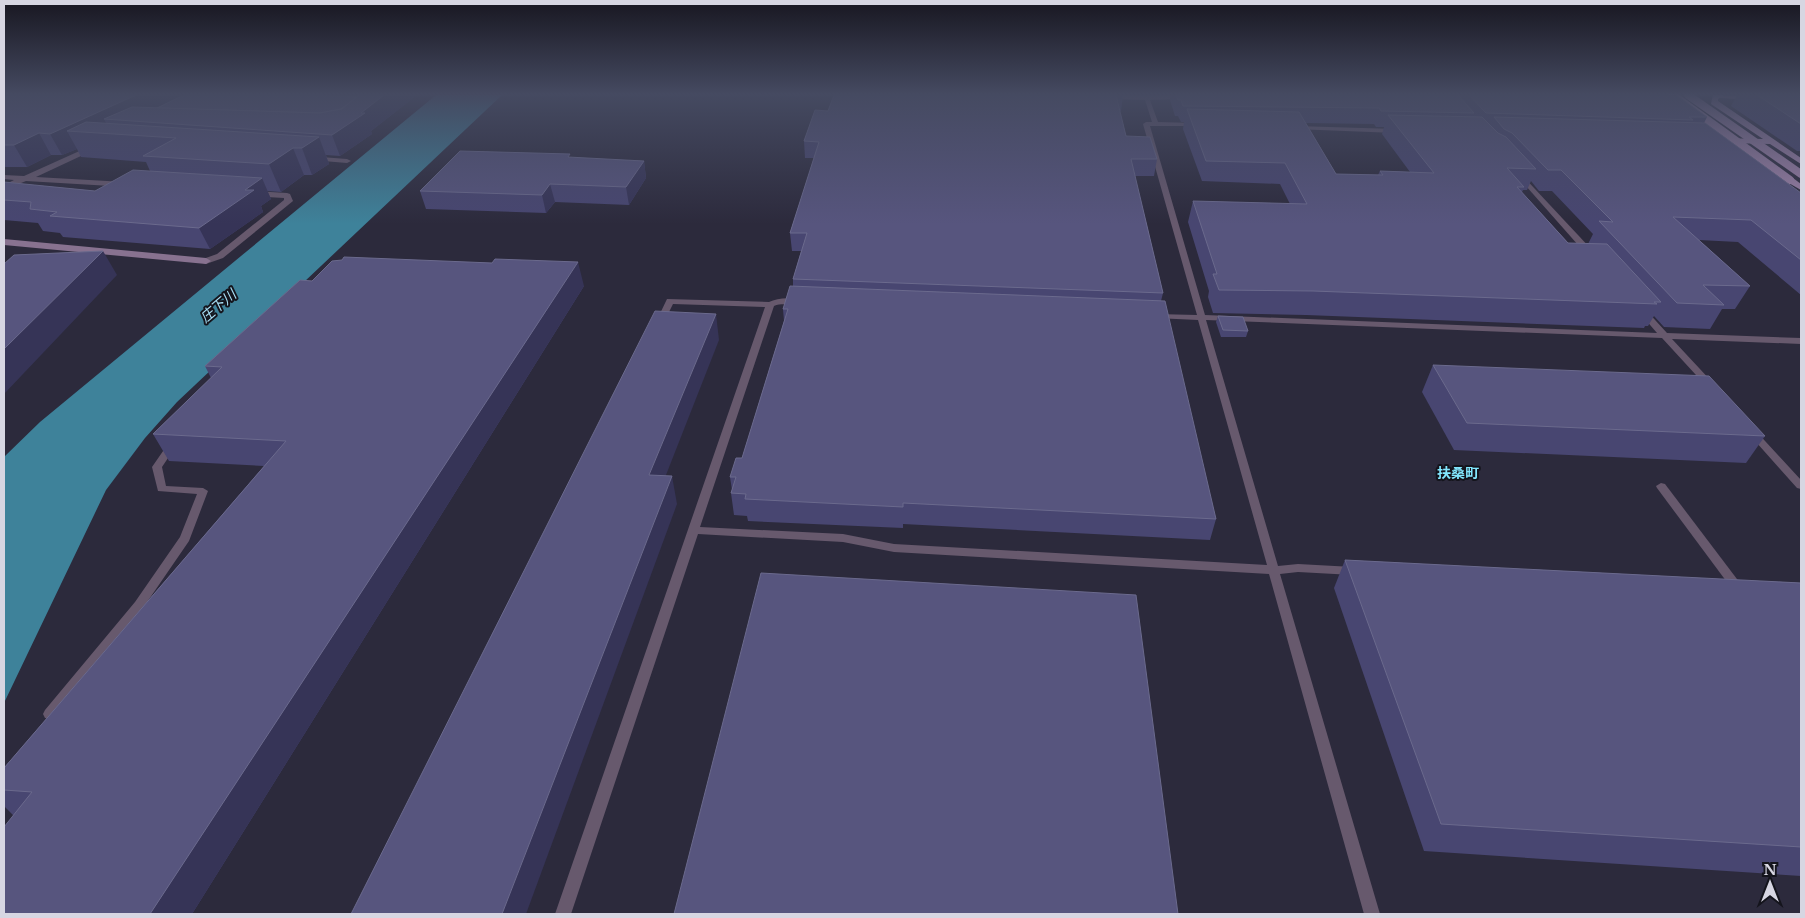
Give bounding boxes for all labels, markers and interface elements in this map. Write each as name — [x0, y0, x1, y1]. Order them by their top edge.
water label: 庄下川 — [196, 284, 241, 326]
district label: 扶桑町 — [1437, 464, 1479, 482]
north arrow — [1745, 858, 1795, 908]
text: N — [1763, 861, 1777, 879]

